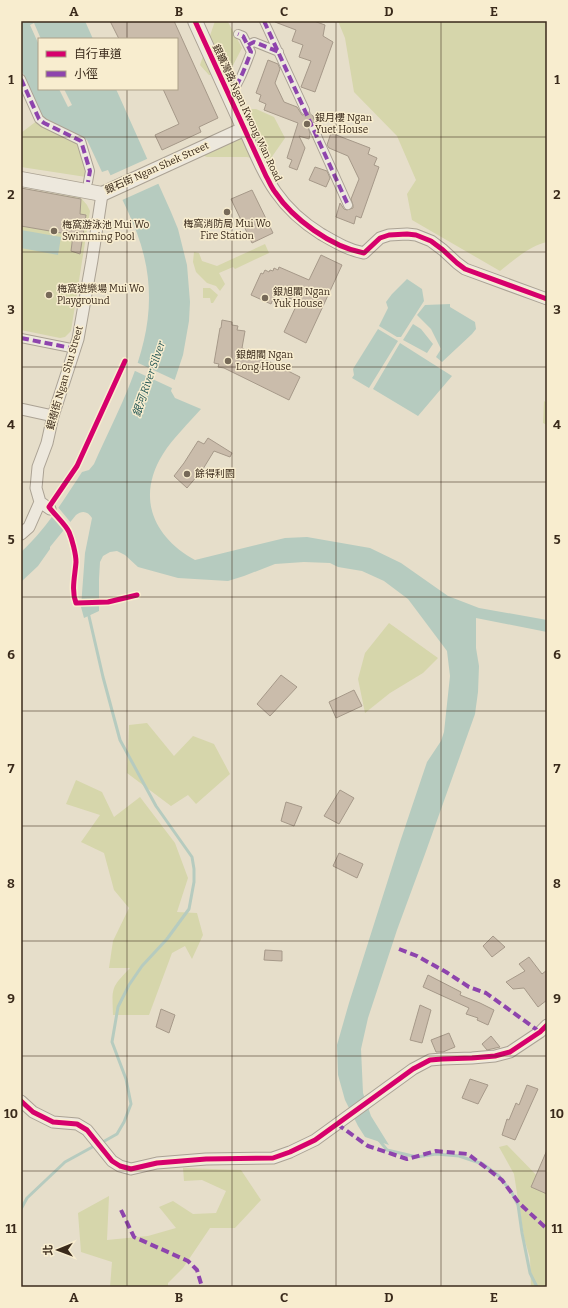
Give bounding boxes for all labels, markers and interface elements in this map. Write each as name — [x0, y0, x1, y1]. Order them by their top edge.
text: A — [69, 4, 79, 19]
text: B — [175, 4, 183, 19]
text: C — [280, 4, 288, 19]
text: D — [384, 4, 394, 19]
text: E — [490, 4, 498, 19]
legend — [38, 38, 178, 90]
street label: 銀鑛灣路 Ngan Kwong Wan Road — [210, 42, 284, 184]
text: 自行車道 — [74, 47, 122, 61]
text: 小徑 — [74, 67, 98, 81]
text: 1 — [8, 72, 14, 87]
text: 1 — [554, 72, 560, 87]
place label: 銀月樓 Ngan Yuet House — [315, 112, 373, 136]
marker: 銀月樓 Ngan Yuet House — [302, 119, 312, 129]
street label: 銀石街 Ngan Shek Street — [103, 139, 211, 196]
text: 2 — [7, 187, 15, 202]
text: 2 — [553, 187, 561, 202]
marker: 梅窩消防局 Mui Wo Fire Station — [222, 207, 232, 217]
place label: 梅窩消防局 Mui Wo Fire Station — [183, 218, 271, 242]
place label: 梅窩游泳池 Mui Wo Swimming Pool — [62, 219, 150, 243]
marker: 梅窩游泳池 Mui Wo Swimming Pool — [49, 226, 59, 236]
place label: 梅窩遊樂場 Mui Wo Playground — [57, 283, 145, 307]
place label: 銀旭閣 Ngan Yuk House — [273, 286, 331, 310]
marker: 梅窩遊樂場 Mui Wo Playground — [44, 290, 54, 300]
marker: 銀旭閣 Ngan Yuk House — [260, 293, 270, 303]
text: 3 — [7, 302, 15, 317]
text: 3 — [553, 302, 561, 317]
street label: 銀樹街 Ngan Shu Street — [44, 324, 86, 431]
water label: 銀河 River Silver — [130, 339, 168, 418]
place label: 銀朗閣 Ngan Long House — [236, 349, 294, 373]
marker: 銀朗閣 Ngan Long House — [223, 356, 233, 366]
text: 4 — [7, 417, 15, 432]
text: 4 — [553, 417, 561, 432]
place label: 餘得利園 — [195, 468, 235, 480]
marker: 餘得利園 — [182, 469, 192, 479]
text: 5 — [7, 532, 15, 547]
text: 5 — [553, 532, 561, 547]
text: 6 — [7, 647, 15, 662]
text: 6 — [553, 647, 561, 662]
text: 7 — [8, 761, 15, 776]
text: 7 — [554, 761, 561, 776]
text: 8 — [7, 876, 15, 891]
text: 8 — [553, 876, 561, 891]
text: 9 — [7, 991, 15, 1006]
text: 9 — [553, 991, 561, 1006]
text: 10 — [4, 1106, 18, 1121]
text: 10 — [550, 1106, 564, 1121]
text: 11 — [5, 1221, 17, 1236]
text: 11 — [551, 1221, 563, 1236]
north arrow — [38, 1230, 78, 1270]
text: 北 — [42, 1245, 55, 1256]
text: A — [69, 1290, 79, 1305]
text: B — [175, 1290, 183, 1305]
text: C — [280, 1290, 288, 1305]
text: D — [384, 1290, 394, 1305]
text: E — [490, 1290, 498, 1305]

